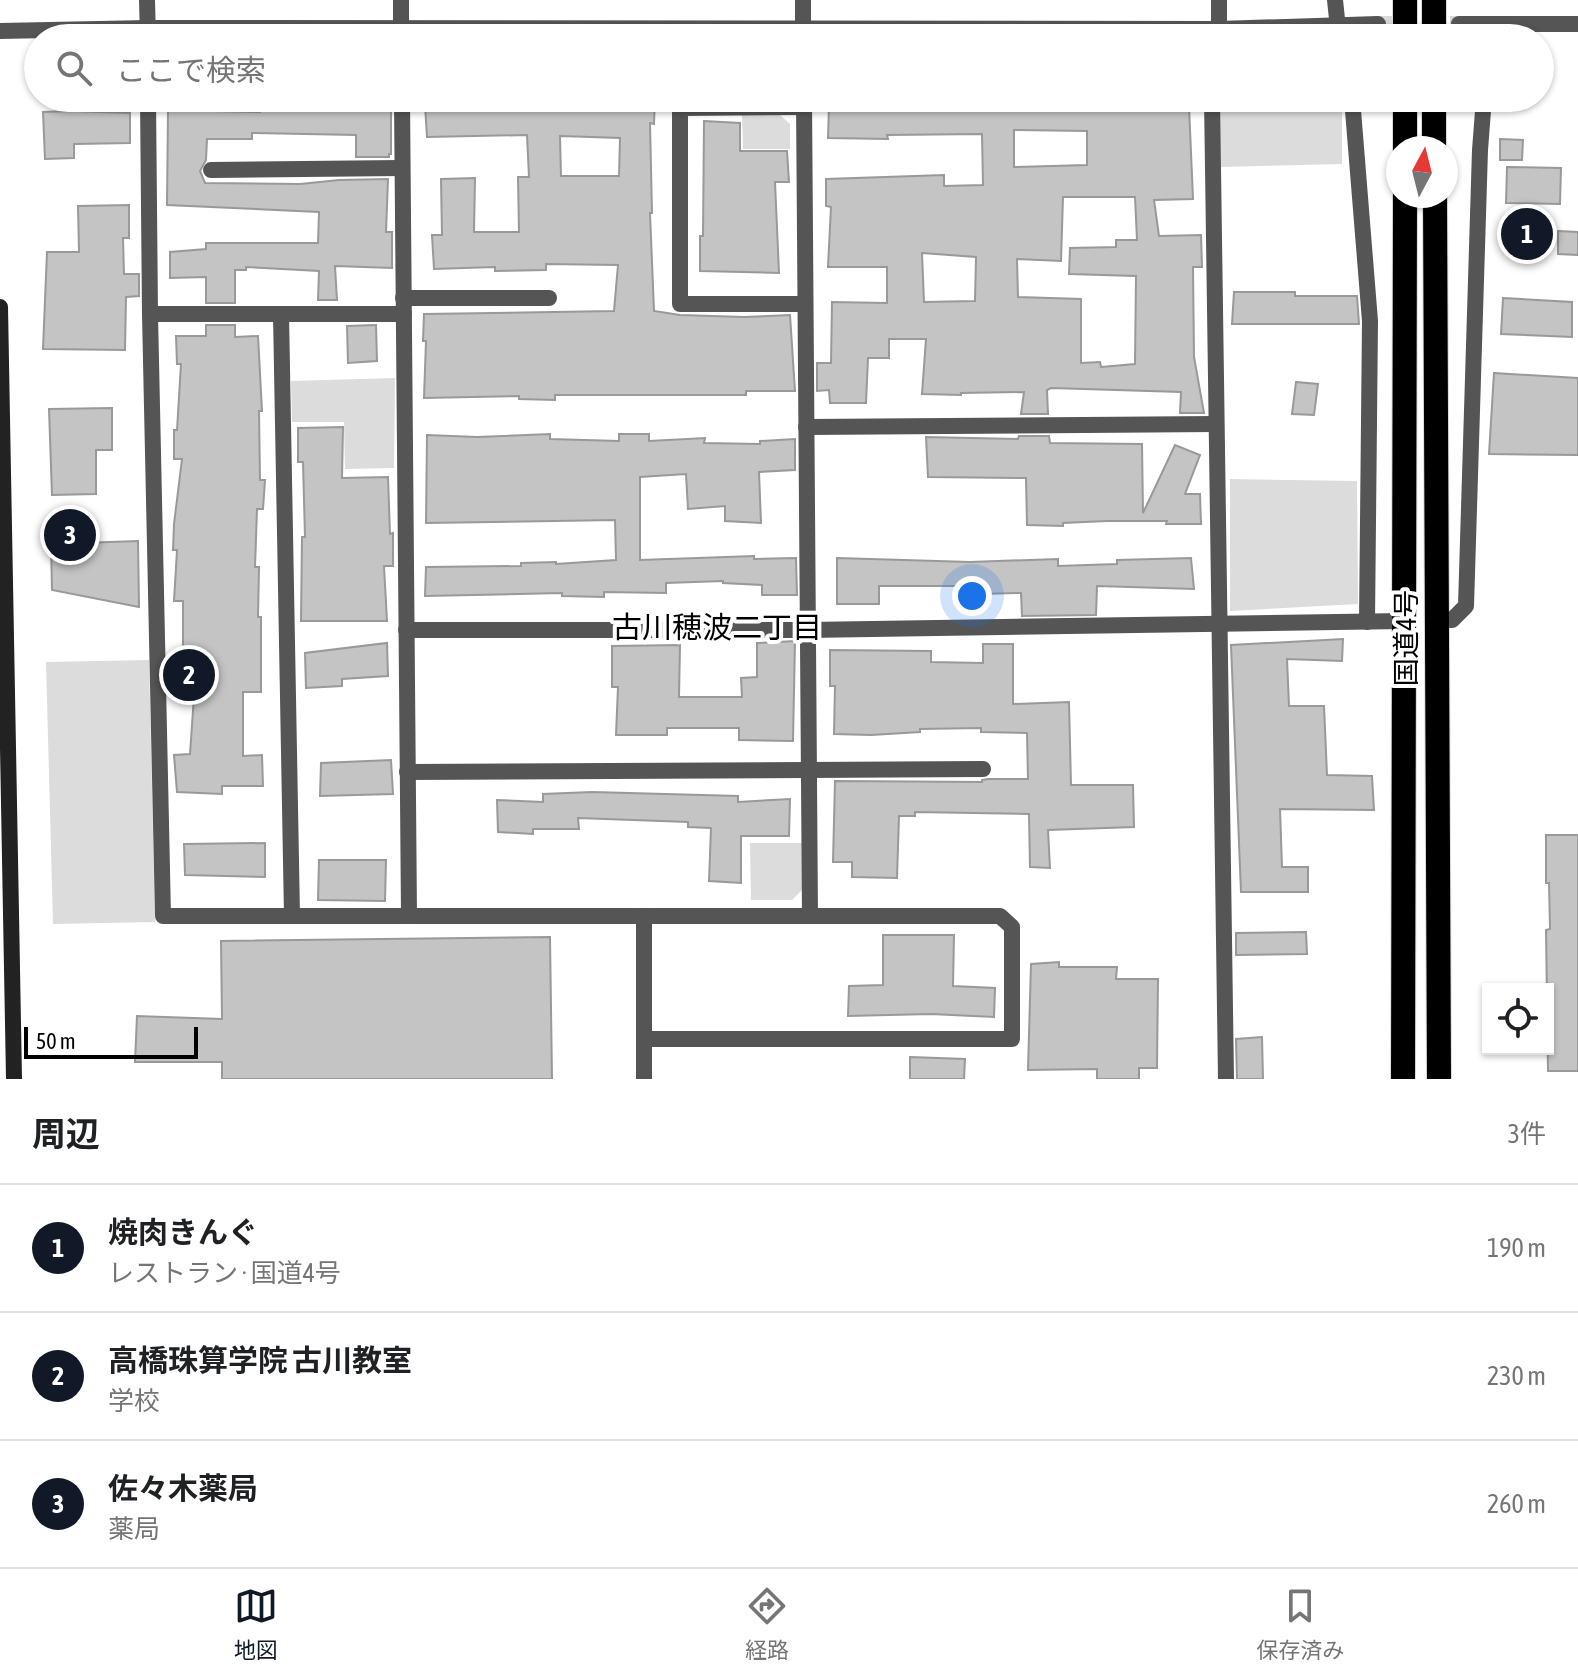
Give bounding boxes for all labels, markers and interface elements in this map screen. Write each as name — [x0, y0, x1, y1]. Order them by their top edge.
search box — [24, 24, 1554, 112]
icon: search — [52, 46, 96, 90]
text: ここで検索 — [116, 53, 266, 87]
north arrow — [1386, 136, 1458, 208]
pin: 1 — [1501, 204, 1553, 264]
pin: 3 — [44, 505, 96, 565]
your location — [952, 576, 992, 616]
street label: 国道4号 — [1390, 589, 1422, 687]
district label: 古川穂波二丁目 — [612, 610, 822, 644]
pin: 2 — [163, 645, 215, 705]
map controls — [1482, 983, 1554, 1055]
button: locate — [1482, 983, 1554, 1055]
scale bar — [24, 1023, 198, 1059]
text: 50 m — [36, 1028, 76, 1054]
text: 周辺 — [32, 1114, 100, 1153]
text: 3件 — [1508, 1119, 1546, 1149]
text: 焼肉きんぐ — [108, 1215, 258, 1249]
text: 1 — [52, 1233, 64, 1263]
text: 190 m — [1487, 1233, 1546, 1263]
text: レストラン · 国道4号 — [108, 1258, 341, 1288]
text: 高橋珠算学院 古川教室 — [108, 1343, 412, 1377]
text: 2 — [52, 1361, 64, 1391]
text: 230 m — [1487, 1361, 1546, 1391]
text: 学校 — [108, 1386, 160, 1416]
text: 佐々木薬局 — [108, 1471, 258, 1505]
text: 3 — [52, 1489, 64, 1519]
text: 260 m — [1487, 1489, 1546, 1519]
text: 薬局 — [108, 1514, 160, 1544]
tab: 地図 — [234, 1584, 278, 1664]
tab: 経路 — [745, 1584, 789, 1664]
tab: 保存済み — [1256, 1584, 1344, 1664]

